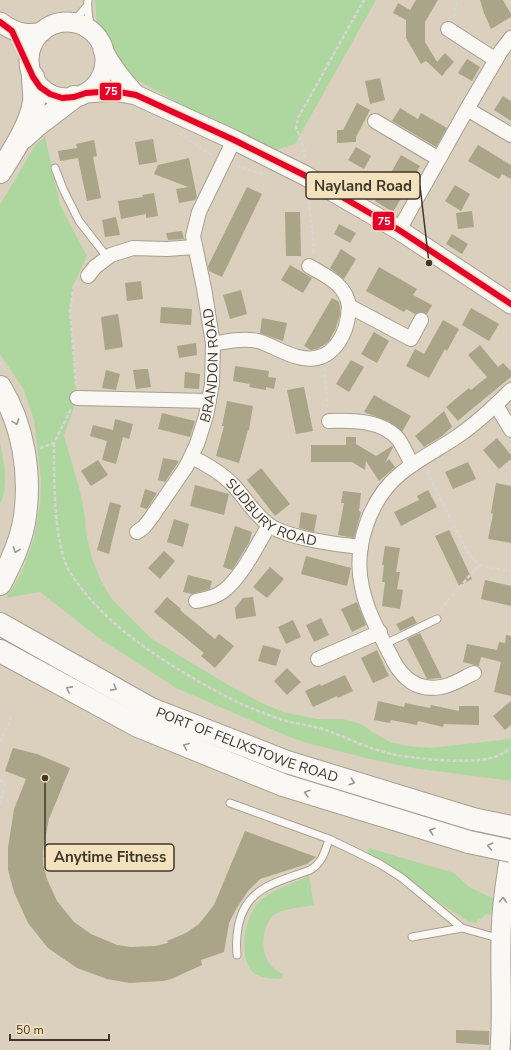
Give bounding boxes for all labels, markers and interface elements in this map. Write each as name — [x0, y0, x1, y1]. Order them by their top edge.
line badge: 75 — [99, 82, 122, 101]
text: 75 — [104, 84, 118, 99]
callout: Nayland Road — [306, 172, 420, 199]
text: Nayland Road — [314, 176, 412, 196]
line badge: 75 — [372, 211, 395, 231]
text: 75 — [377, 214, 391, 229]
street label: BRANDON ROAD — [195, 307, 223, 425]
one-way arrow — [12, 419, 20, 426]
street label: SUDBURY ROAD — [222, 474, 319, 550]
one-way arrow — [12, 546, 20, 553]
one-way arrow — [110, 683, 117, 691]
one-way arrow — [66, 686, 73, 694]
street label: PORT OF FELIXSTOWE ROAD — [153, 702, 341, 787]
one-way arrow — [183, 742, 190, 750]
one-way arrow — [348, 777, 355, 786]
one-way arrow — [304, 789, 311, 798]
one-way arrow — [428, 827, 435, 836]
one-way arrow — [487, 843, 493, 851]
callout: Anytime Fitness — [45, 844, 174, 871]
text: Anytime Fitness — [54, 847, 166, 867]
one-way arrow — [498, 897, 507, 903]
scale bar — [10, 1016, 109, 1042]
text: 50 m — [16, 1022, 44, 1038]

